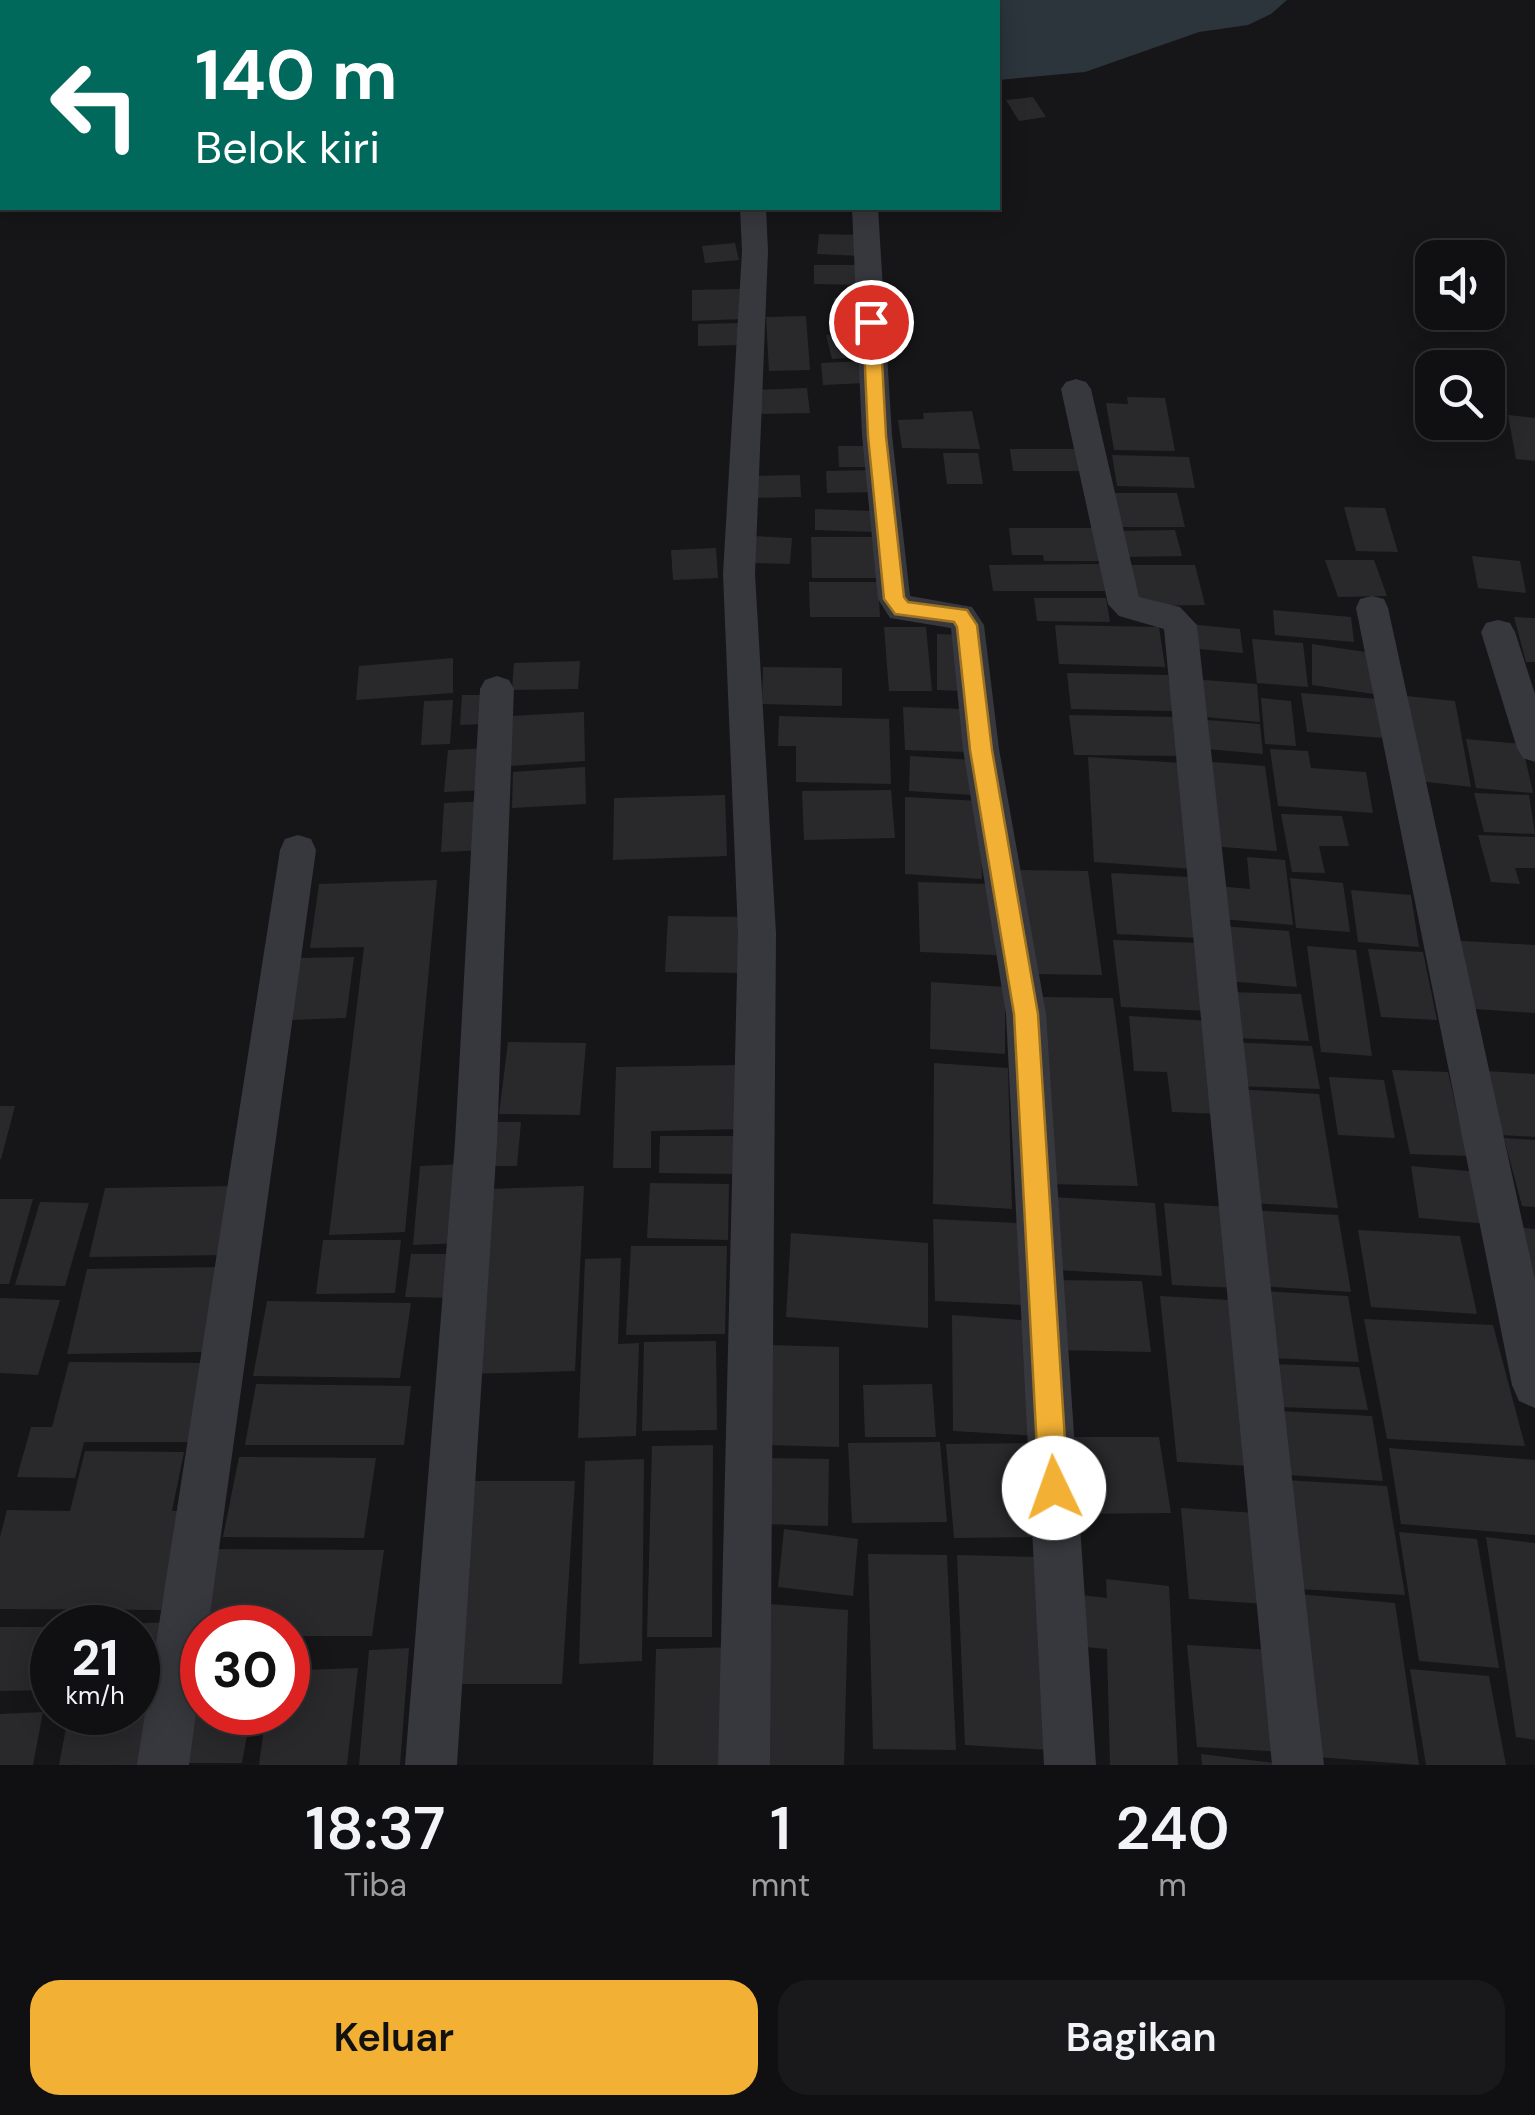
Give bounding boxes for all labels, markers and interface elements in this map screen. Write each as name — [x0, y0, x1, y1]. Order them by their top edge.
text: 140 m — [195, 30, 398, 121]
icon: left — [30, 40, 160, 170]
text: Belok kiri — [195, 118, 380, 177]
map controls — [1415, 240, 1505, 440]
button: sound — [1415, 240, 1505, 330]
pin — [829, 280, 914, 365]
icon: arrive — [844, 295, 899, 350]
button: search — [1415, 350, 1505, 440]
position arrow — [1002, 1436, 1106, 1540]
speed limit sign: 30 — [180, 1605, 310, 1735]
text: 21 — [71, 1625, 119, 1691]
text: km/h — [65, 1679, 125, 1712]
text: 18:37 — [305, 1789, 446, 1868]
text: 1 — [770, 1789, 791, 1868]
text: 240 — [1116, 1789, 1230, 1868]
text: Tiba — [344, 1864, 407, 1906]
text: mnt — [751, 1864, 810, 1906]
text: m — [1158, 1864, 1187, 1906]
button: Keluar — [30, 1980, 758, 2095]
button: Bagikan — [778, 1980, 1505, 2095]

